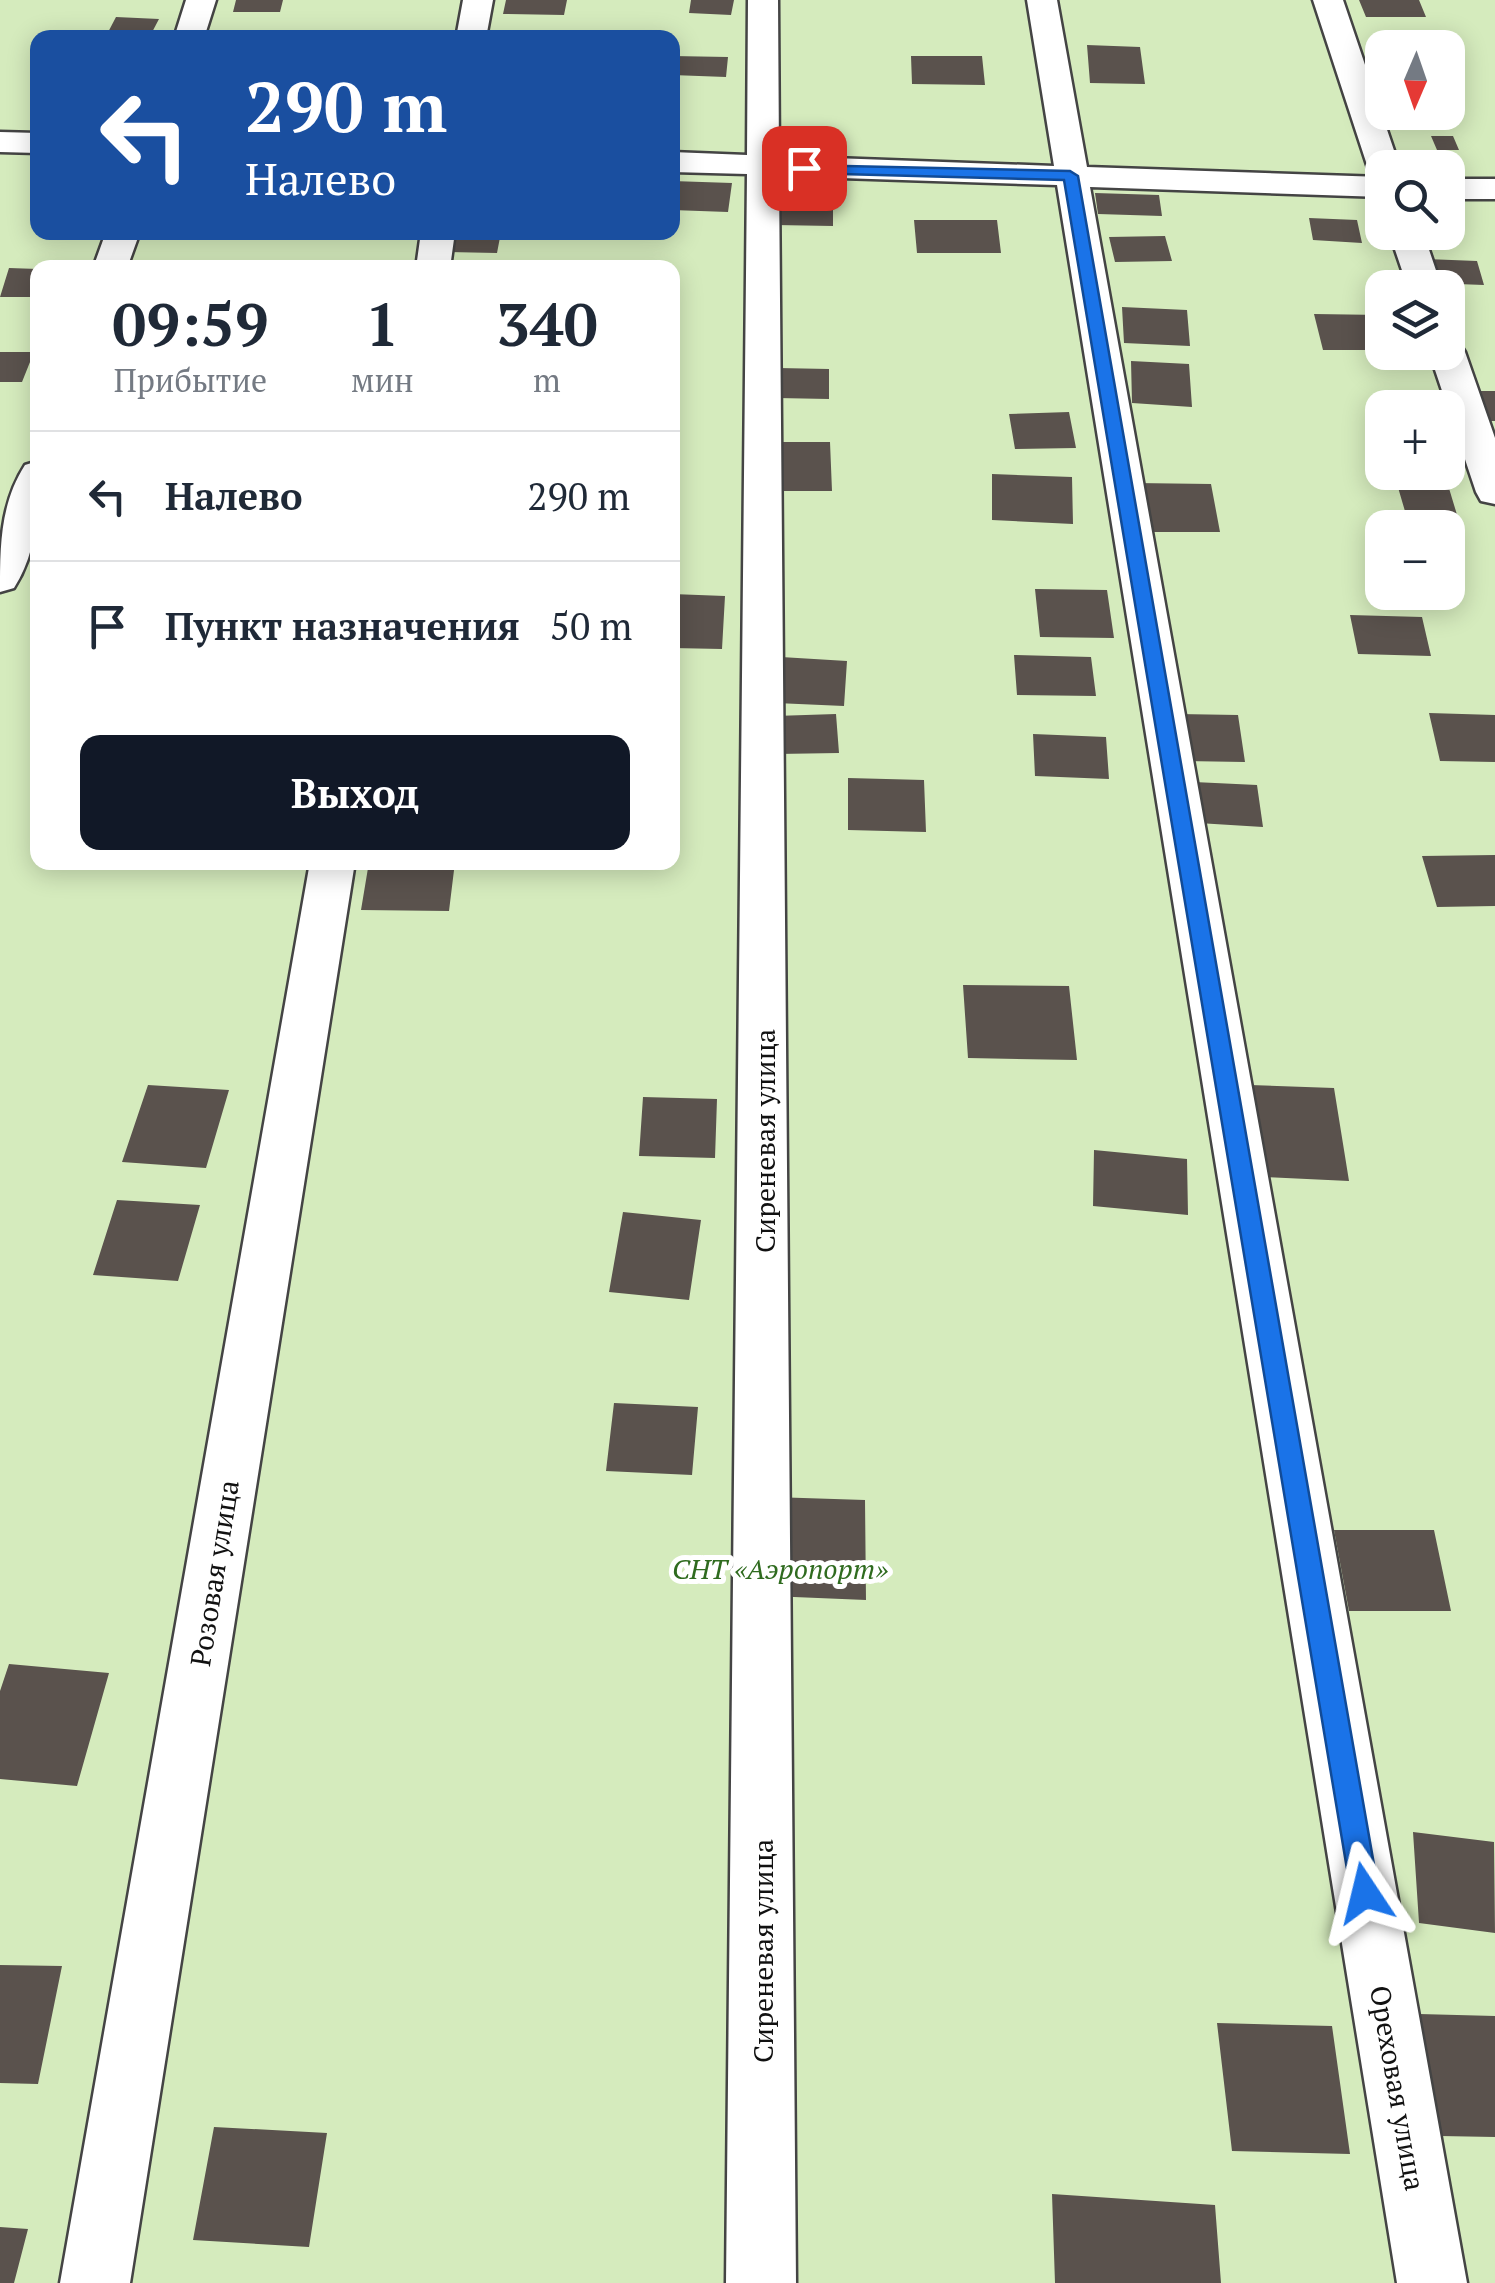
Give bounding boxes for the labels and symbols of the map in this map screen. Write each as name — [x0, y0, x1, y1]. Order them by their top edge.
north arrow — [1365, 30, 1465, 130]
pin — [762, 126, 847, 211]
street label: Сиреневая улица — [746, 1029, 783, 1253]
street label: Розовая улица — [181, 1477, 247, 1669]
park label: СНТ «Аэропорт» — [672, 1550, 888, 1587]
street label: Сиреневая улица — [744, 1839, 781, 2063]
position arrow — [1313, 1841, 1417, 1945]
street label: Ореховая улица — [1362, 1983, 1434, 2193]

